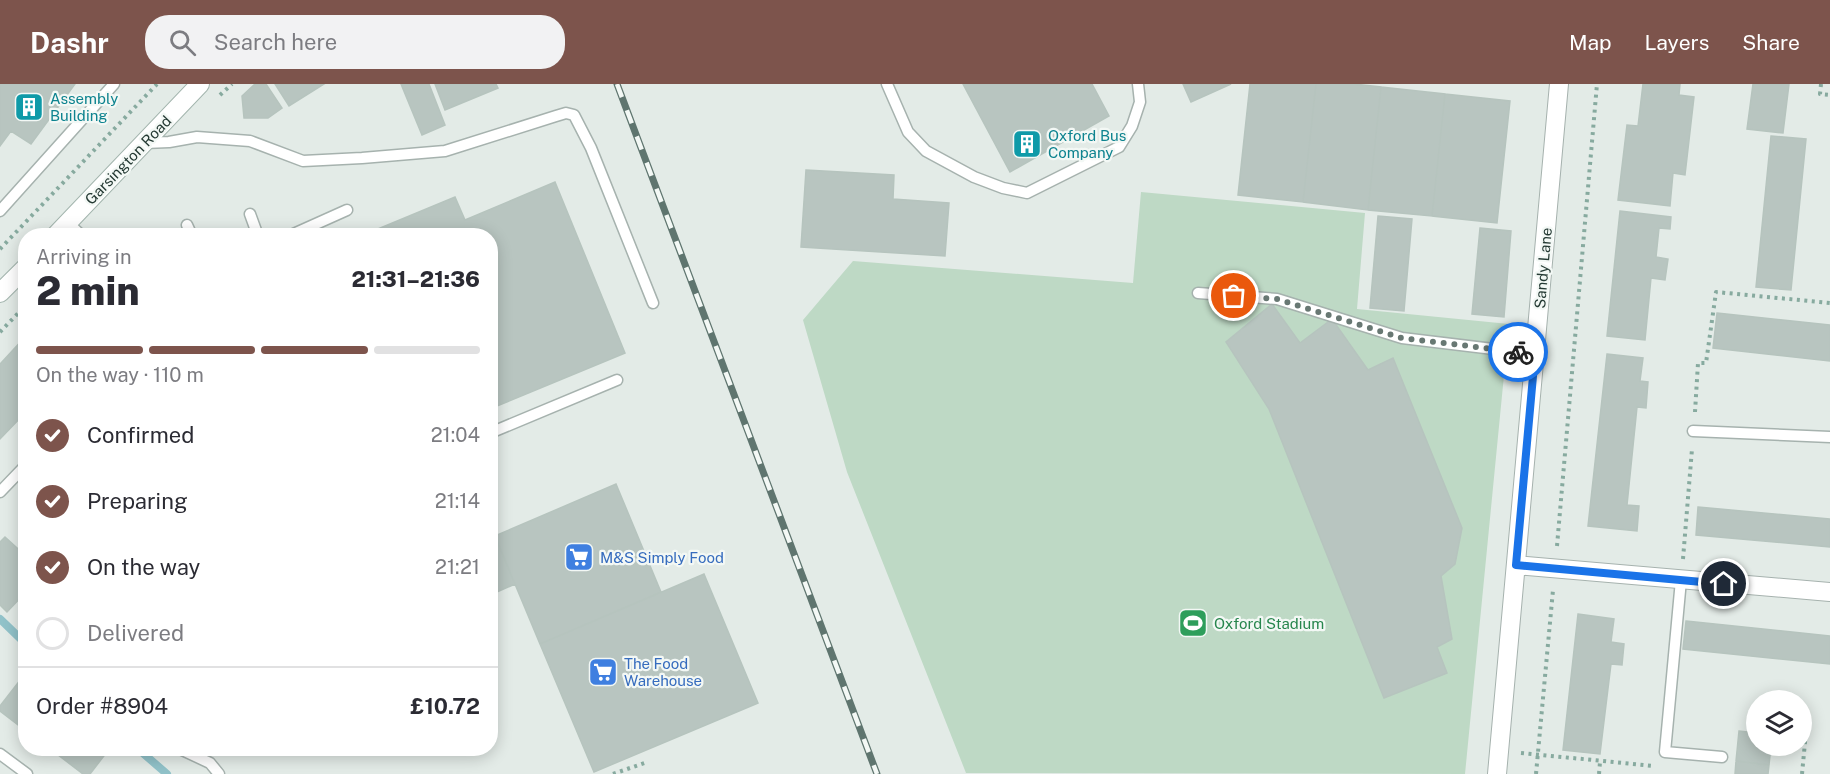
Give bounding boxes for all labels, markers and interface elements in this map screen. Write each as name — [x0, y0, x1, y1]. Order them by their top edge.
search box — [145, 15, 565, 69]
text: Dashr — [30, 26, 109, 59]
icon: search — [166, 26, 199, 59]
text: Search here — [214, 29, 337, 55]
text: Map — [1569, 30, 1612, 55]
text: Layers — [1645, 30, 1709, 55]
text: Share — [1742, 30, 1800, 55]
place label: Assembly Building — [50, 90, 118, 124]
building icon: Assembly Building — [13, 91, 45, 123]
street label: Garsington Road — [81, 112, 175, 208]
place label: Oxford Bus Company — [1048, 127, 1126, 161]
building icon: Oxford Bus Company — [1011, 128, 1043, 160]
street label: Sandy Lane — [1531, 227, 1555, 309]
text: Arriving in — [36, 245, 131, 269]
text: 21:31–21:36 — [351, 266, 480, 292]
text: 2 min — [36, 268, 140, 314]
pin — [1208, 270, 1259, 321]
icon: bag — [1217, 279, 1250, 312]
courier — [1488, 322, 1548, 382]
icon: bike — [1502, 336, 1535, 369]
text: On the way · 110 m — [36, 363, 204, 387]
icon: check — [36, 419, 69, 452]
text: Confirmed — [87, 422, 194, 448]
text: 21:04 — [431, 423, 480, 447]
icon: check — [36, 485, 69, 518]
text: Preparing — [87, 488, 188, 514]
text: 21:14 — [435, 489, 480, 513]
supermarket icon: M&S Simply Food — [563, 541, 595, 573]
place label: M&S Simply Food — [600, 549, 724, 566]
icon: check — [36, 551, 69, 584]
text: On the way — [87, 554, 200, 580]
text: 21:21 — [435, 555, 480, 579]
pin — [1698, 558, 1749, 609]
icon: home — [1707, 567, 1740, 600]
sports icon: Oxford Stadium — [1177, 607, 1209, 639]
place label: Oxford Stadium — [1214, 615, 1324, 632]
text: Delivered — [87, 620, 184, 646]
place label: The Food Warehouse — [624, 655, 702, 689]
supermarket icon: The Food Warehouse — [587, 656, 619, 688]
map controls — [1746, 690, 1812, 756]
button: layers — [1746, 690, 1812, 756]
text: Order #8904 — [36, 693, 168, 719]
text: £10.72 — [410, 693, 480, 719]

